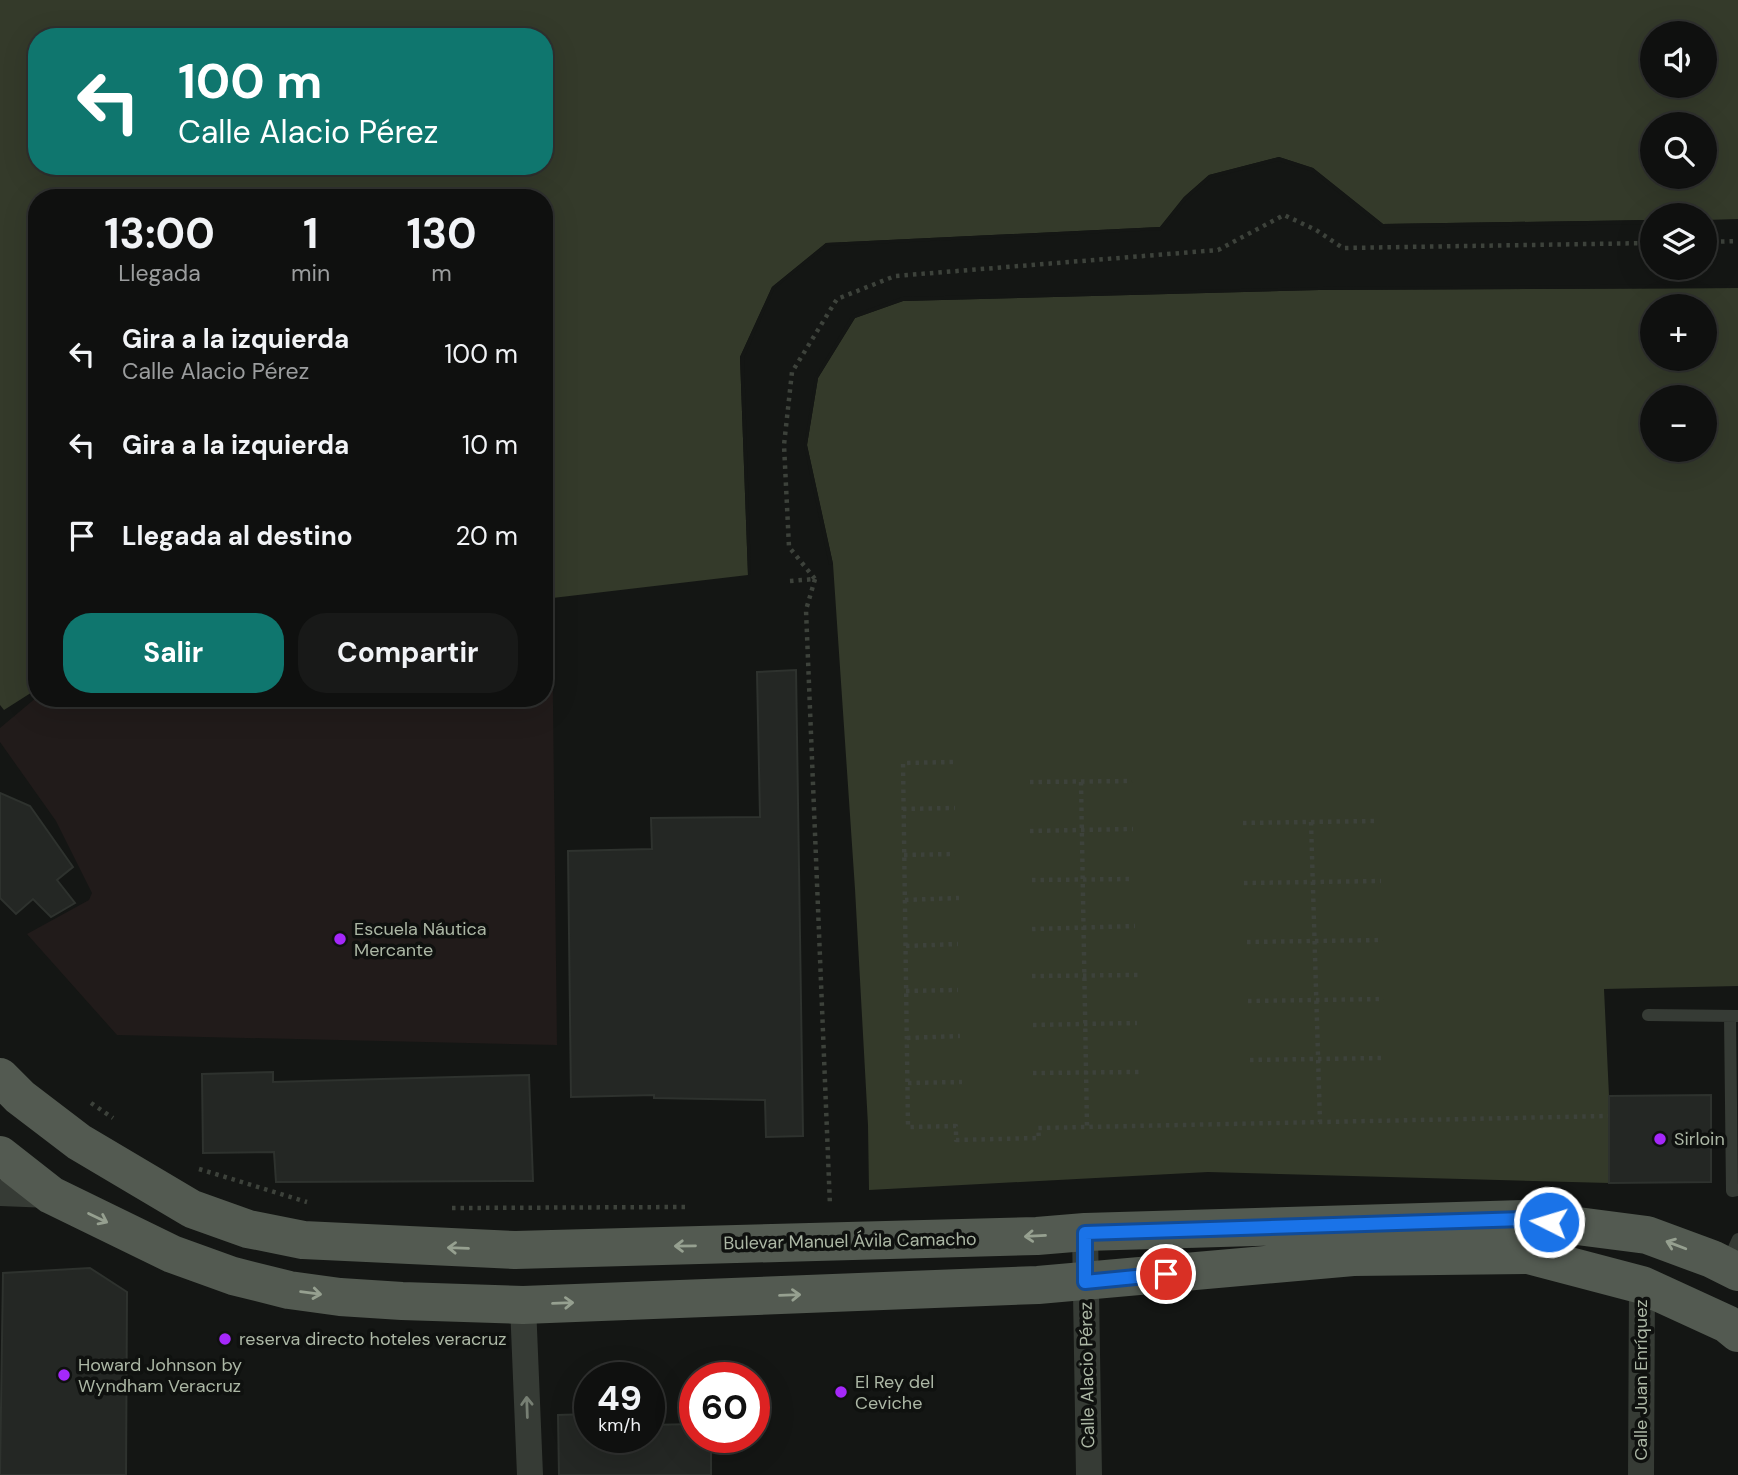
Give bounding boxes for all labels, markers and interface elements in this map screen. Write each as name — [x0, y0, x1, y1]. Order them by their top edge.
map controls — [1640, 21, 1717, 462]
button: sound — [1640, 21, 1717, 98]
text: 100 m — [178, 49, 322, 113]
icon: left — [63, 56, 154, 147]
text: Calle Alacio Pérez — [178, 111, 438, 153]
button: search — [1640, 112, 1717, 189]
button: layers — [1640, 203, 1717, 280]
text: 13:00 — [104, 206, 215, 261]
text: 1 — [303, 206, 318, 261]
text: 130 — [406, 206, 477, 261]
text: Llegada — [118, 258, 201, 288]
text: min — [291, 258, 330, 288]
text: m — [431, 258, 452, 288]
button: + — [1640, 294, 1717, 371]
text: Gira a la izquierda — [122, 322, 349, 356]
icon: left — [63, 335, 101, 373]
text: 100 m — [444, 337, 518, 371]
text: Calle Alacio Pérez — [122, 356, 309, 386]
button: − — [1640, 385, 1717, 462]
icon: left — [63, 426, 101, 464]
text: Gira a la izquierda — [122, 428, 349, 462]
text: 10 m — [462, 428, 518, 462]
icon: arrive — [63, 517, 101, 555]
text: Llegada al destino — [122, 519, 353, 553]
text: 20 m — [455, 519, 518, 553]
button: Salir — [63, 613, 284, 693]
button: Compartir — [298, 613, 518, 693]
place label: Escuela Náutica Mercante — [354, 917, 487, 962]
marker: Escuela Náutica Mercante — [332, 931, 348, 947]
place label: Sirloin — [1674, 1127, 1725, 1151]
marker: Sirloin — [1652, 1131, 1668, 1147]
position arrow — [1512, 1185, 1586, 1259]
one-way arrow — [87, 1211, 108, 1225]
street label: Bulevar Manuel Ávila Camacho — [723, 1227, 977, 1255]
one-way arrow — [1024, 1230, 1047, 1243]
one-way arrow — [1665, 1238, 1687, 1250]
one-way arrow — [674, 1239, 697, 1252]
one-way arrow — [446, 1241, 469, 1255]
pin — [1136, 1244, 1196, 1304]
icon: arrive — [1147, 1255, 1185, 1293]
one-way arrow — [299, 1286, 322, 1299]
one-way arrow — [778, 1288, 801, 1301]
one-way arrow — [551, 1297, 574, 1310]
street label: Calle Juan Enríquez — [1629, 1299, 1653, 1461]
street label: Calle Alacio Pérez — [1074, 1302, 1100, 1448]
place label: reserva directo hoteles veracruz — [239, 1327, 507, 1351]
marker: reserva directo hoteles veracruz — [217, 1331, 233, 1347]
place label: Howard Johnson by Wyndham Veracruz — [78, 1353, 242, 1398]
speed limit sign: 60 — [679, 1362, 770, 1453]
marker: Howard Johnson by Wyndham Veracruz — [56, 1367, 72, 1383]
place label: El Rey del Ceviche — [855, 1370, 934, 1415]
text: 49 — [597, 1375, 642, 1421]
marker: El Rey del Ceviche — [833, 1384, 849, 1400]
one-way arrow — [520, 1396, 533, 1419]
text: km/h — [598, 1413, 641, 1437]

